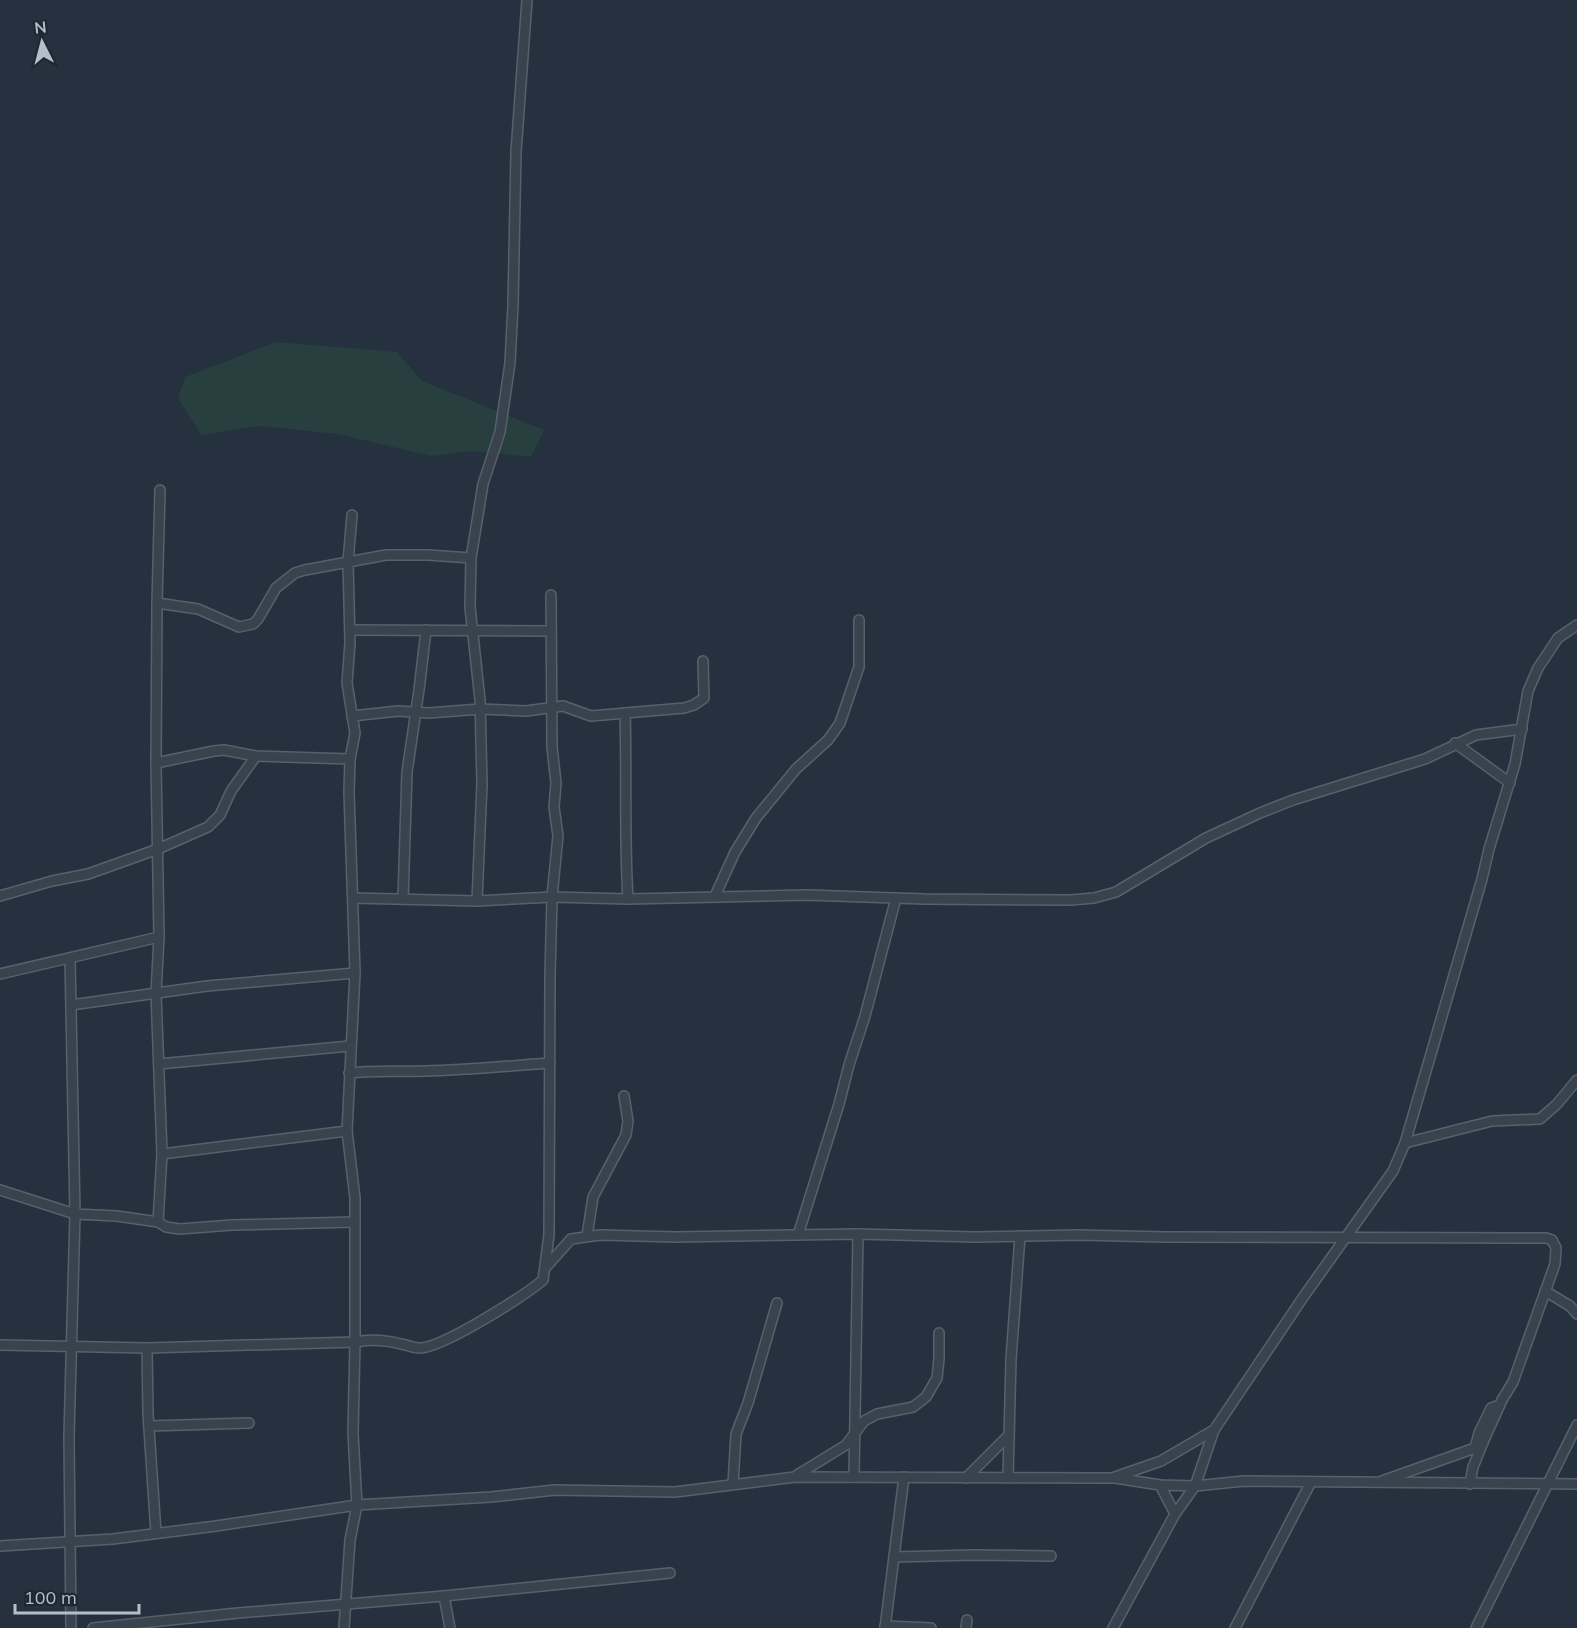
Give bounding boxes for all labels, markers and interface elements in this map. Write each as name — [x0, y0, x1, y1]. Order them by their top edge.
north arrow — [12, 12, 72, 72]
text: N — [33, 17, 47, 38]
scale bar — [15, 1577, 140, 1615]
text: 100 m — [24, 1586, 77, 1609]

